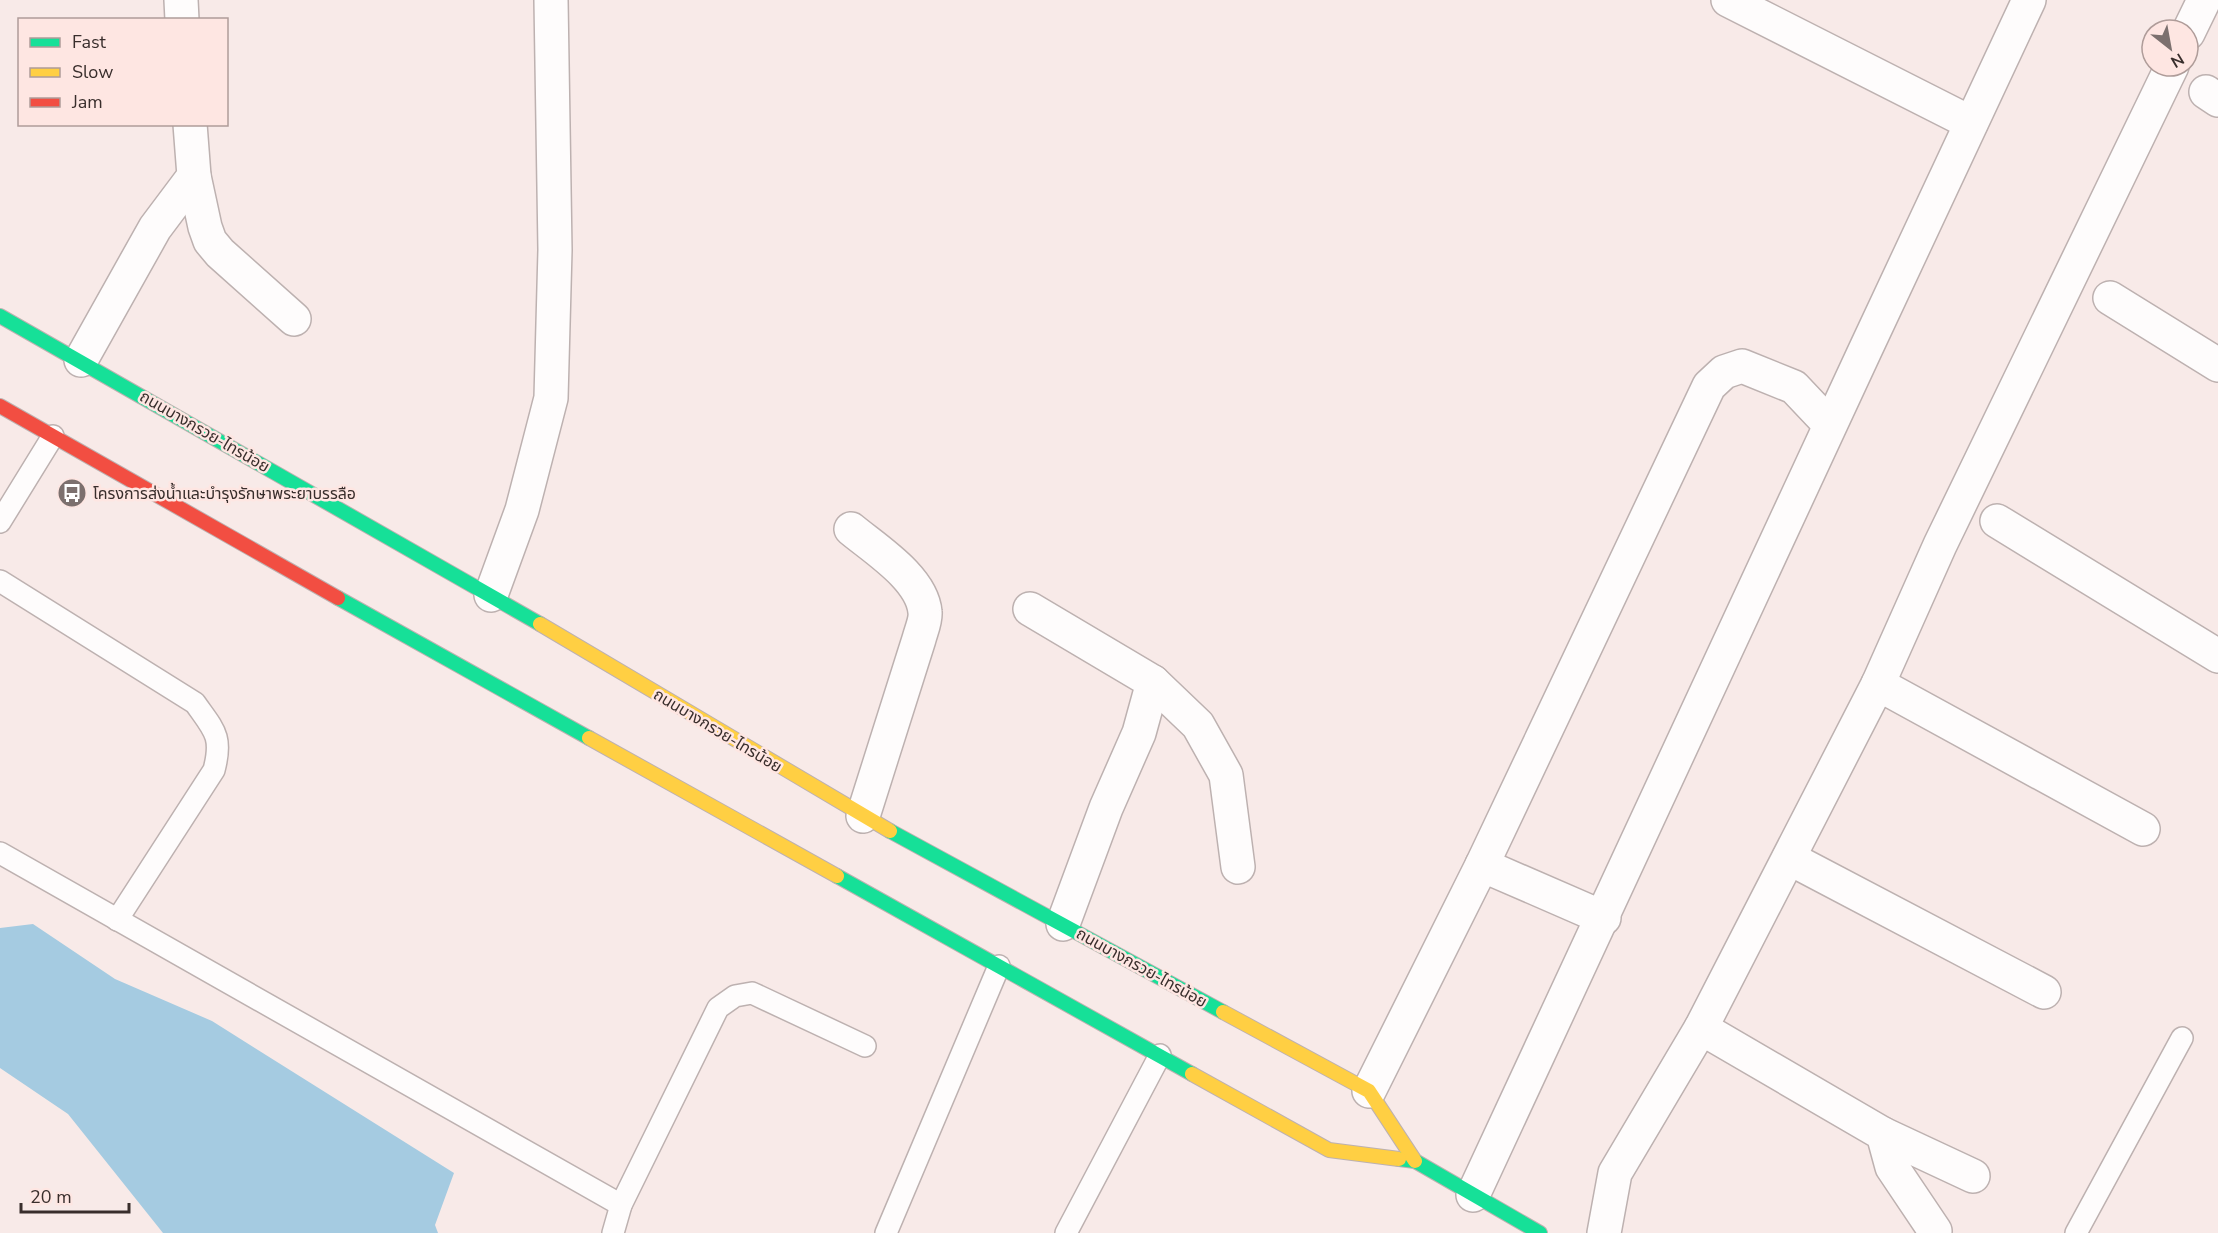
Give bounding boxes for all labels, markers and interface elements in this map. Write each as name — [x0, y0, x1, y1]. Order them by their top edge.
legend — [18, 18, 228, 126]
north arrow — [2140, 18, 2200, 78]
text: Fast — [72, 30, 107, 54]
text: N — [2166, 47, 2188, 73]
text: Slow — [72, 60, 113, 84]
text: Jam — [71, 90, 103, 114]
street label: ถนนบางกรวย-ไทรน้อย — [136, 386, 273, 478]
bus stop icon: โครงการส่งน้ำและบำรุงรักษาพระยาบรรลือ — [56, 477, 88, 509]
place label: โครงการส่งน้ำและบำรุงรักษาพระยาบรรลือ — [93, 482, 356, 505]
street label: ถนนบางกรวย-ไทรน้อย — [649, 684, 786, 778]
street label: ถนนบางกรวย-ไทรน้อย — [1072, 923, 1211, 1013]
scale bar — [21, 1176, 129, 1214]
text: 20 m — [30, 1185, 72, 1209]

